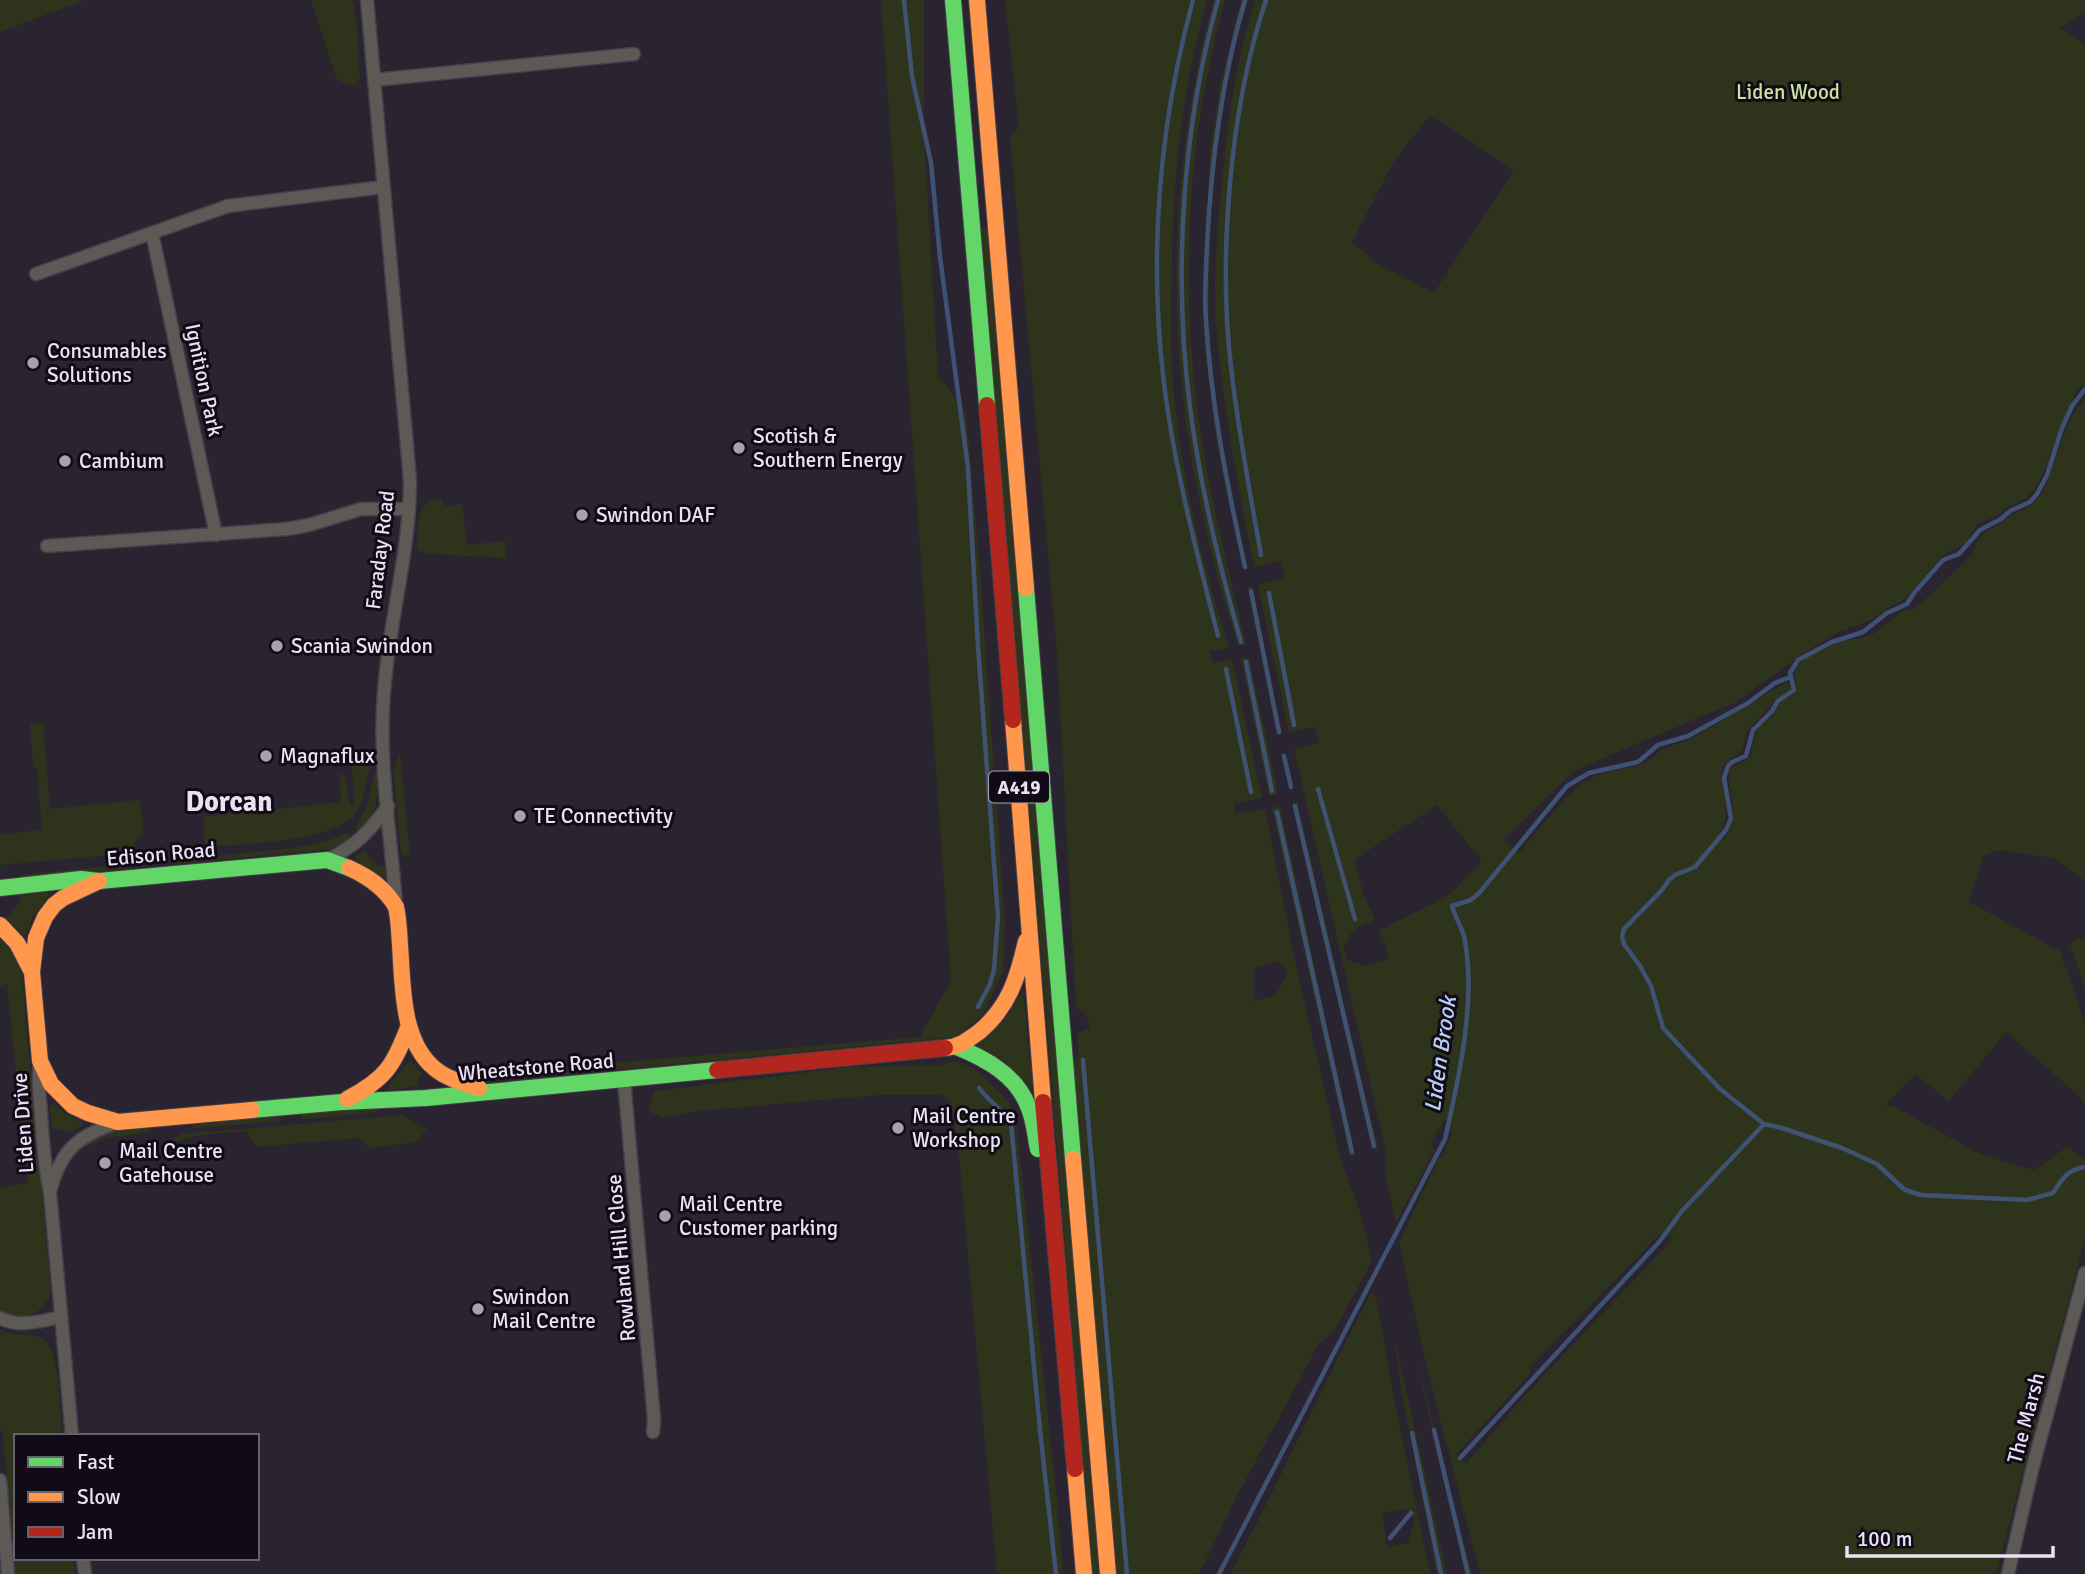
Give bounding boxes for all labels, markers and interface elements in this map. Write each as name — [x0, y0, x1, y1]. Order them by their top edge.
park label: Liden Wood — [1736, 79, 1840, 105]
street label: Ignition Park — [179, 321, 229, 439]
place label: Consumables Solutions — [47, 338, 167, 388]
marker: Consumables Solutions — [25, 355, 41, 371]
place label: Scotish & Southern Energy — [753, 423, 903, 473]
marker: Scotish & Southern Energy — [731, 440, 747, 456]
place label: Cambium — [79, 448, 164, 474]
marker: Cambium — [57, 453, 73, 469]
street label: Faraday Road — [360, 489, 400, 611]
place label: Swindon DAF — [596, 502, 715, 528]
marker: Swindon DAF — [574, 507, 590, 523]
place label: Scania Swindon — [291, 633, 433, 659]
marker: Scania Swindon — [269, 638, 285, 654]
place label: Magnaflux — [280, 743, 375, 769]
marker: Magnaflux — [258, 748, 274, 764]
road number: A419 — [989, 772, 1049, 802]
district label: Dorcan — [186, 785, 272, 819]
place label: TE Connectivity — [534, 803, 673, 829]
marker: TE Connectivity — [512, 808, 528, 824]
street label: Edison Road — [105, 836, 217, 872]
water label: Liden Brook — [1418, 992, 1463, 1114]
street label: Wheatstone Road — [457, 1047, 615, 1087]
street label: Liden Drive — [7, 1072, 39, 1174]
place label: Mail Centre Workshop — [912, 1103, 1016, 1153]
marker: Mail Centre Workshop — [890, 1120, 906, 1136]
place label: Mail Centre Gatehouse — [119, 1138, 223, 1188]
marker: Mail Centre Gatehouse — [97, 1155, 113, 1171]
street label: Rowland Hill Close — [601, 1173, 641, 1343]
place label: Mail Centre Customer parking — [679, 1191, 838, 1241]
marker: Mail Centre Customer parking — [657, 1208, 673, 1224]
place label: Swindon Mail Centre — [492, 1284, 596, 1334]
marker: Swindon Mail Centre — [470, 1301, 486, 1317]
street label: The Marsh — [2001, 1370, 2051, 1466]
legend — [14, 1434, 259, 1560]
text: Fast — [77, 1449, 114, 1475]
text: Slow — [77, 1484, 121, 1510]
scale bar — [1847, 1514, 2054, 1558]
text: Jam — [77, 1519, 113, 1545]
text: 100 m — [1857, 1526, 1912, 1552]

